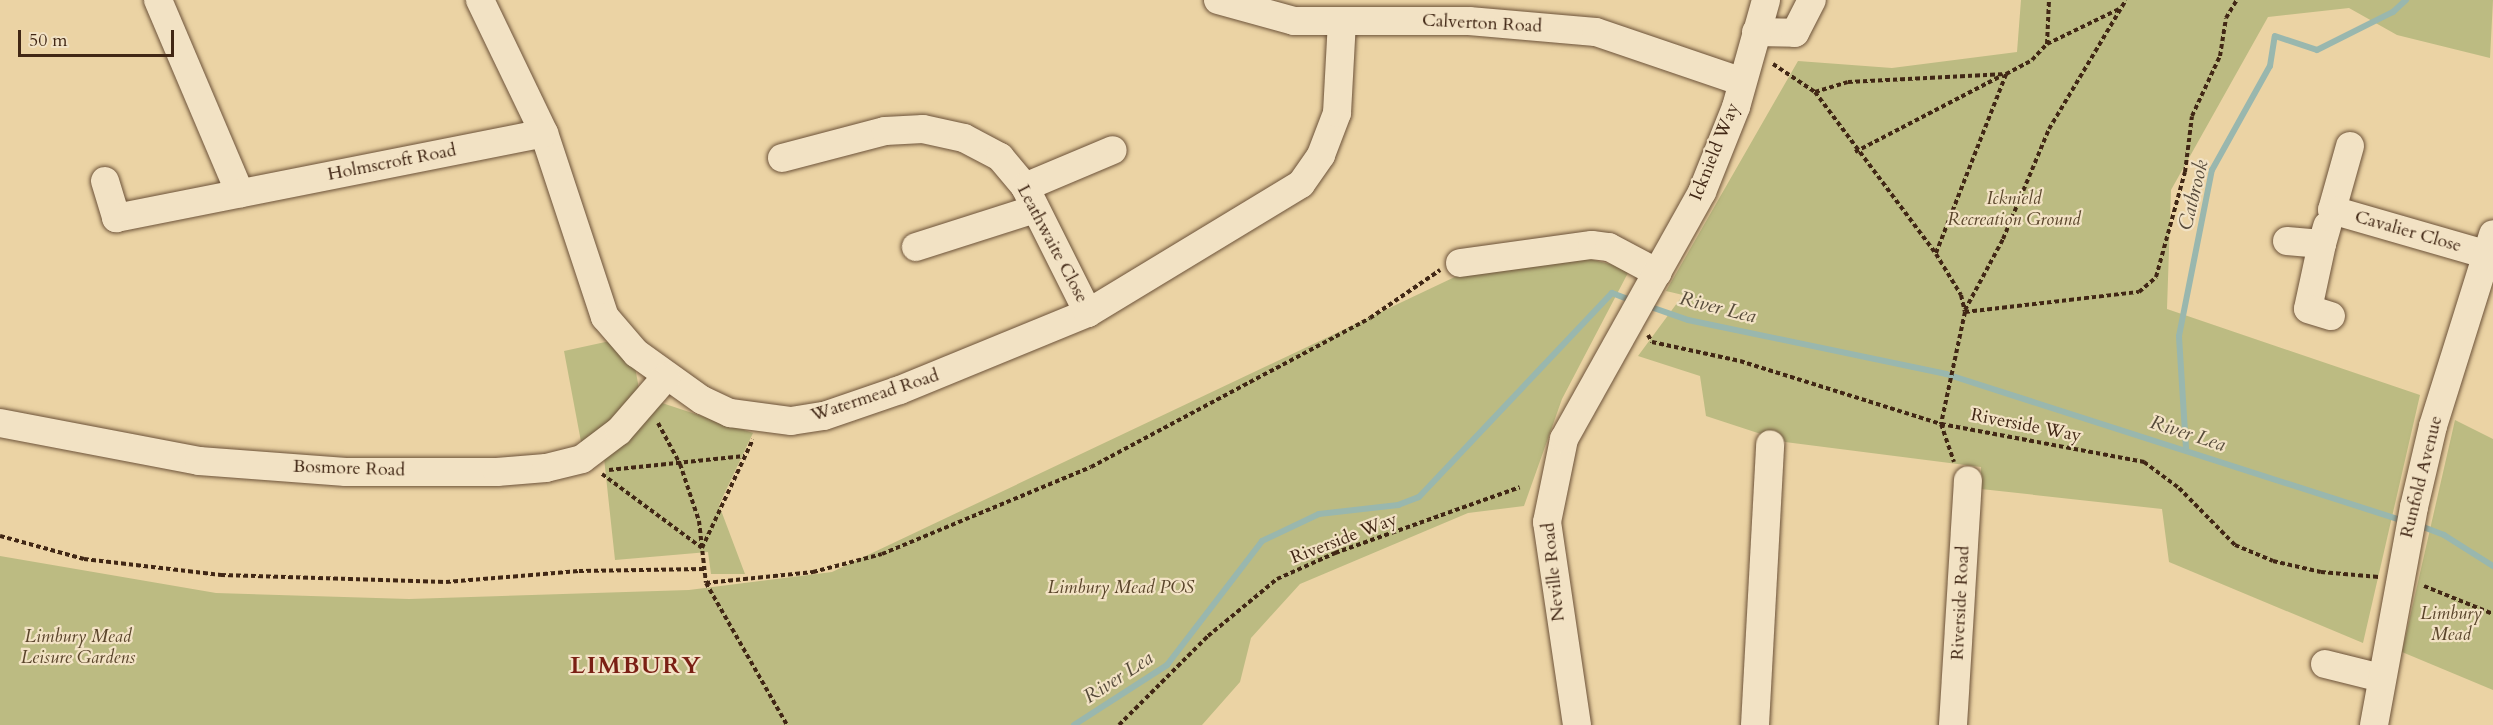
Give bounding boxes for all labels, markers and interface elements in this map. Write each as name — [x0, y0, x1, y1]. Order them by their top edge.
street label: Calverton Road — [1422, 10, 1542, 38]
scale bar — [21, 18, 177, 56]
text: 50 m — [29, 28, 68, 53]
street label: Icknield Way — [1686, 100, 1744, 204]
street label: Holmscroft Road — [326, 140, 458, 186]
water label: Catbrook — [2173, 158, 2213, 232]
street label: Leathwaite Close — [1012, 181, 1092, 307]
park label: Icknield Recreation Ground — [1947, 189, 2081, 232]
street label: Cavalier Close — [2352, 206, 2464, 258]
water label: River Lea — [1677, 286, 1759, 328]
street label: Watermead Road — [808, 365, 942, 427]
street label: Riverside Way — [1969, 405, 2083, 447]
water label: River Lea — [2147, 410, 2229, 456]
street label: Runfold Avenue — [2396, 414, 2448, 540]
street label: Bosmore Road — [293, 456, 405, 482]
street label: Riverside Way — [1288, 509, 1400, 569]
street label: Neville Road — [1538, 521, 1570, 623]
street label: Riverside Road — [1947, 545, 1975, 661]
park label: Limbury Mead POS — [1048, 577, 1194, 599]
park label: Limbury Mead — [2420, 604, 2482, 646]
park label: Limbury Mead Leisure Gardens — [21, 627, 135, 670]
water label: River Lea — [1079, 646, 1157, 708]
district label: LIMBURY — [570, 652, 702, 680]

